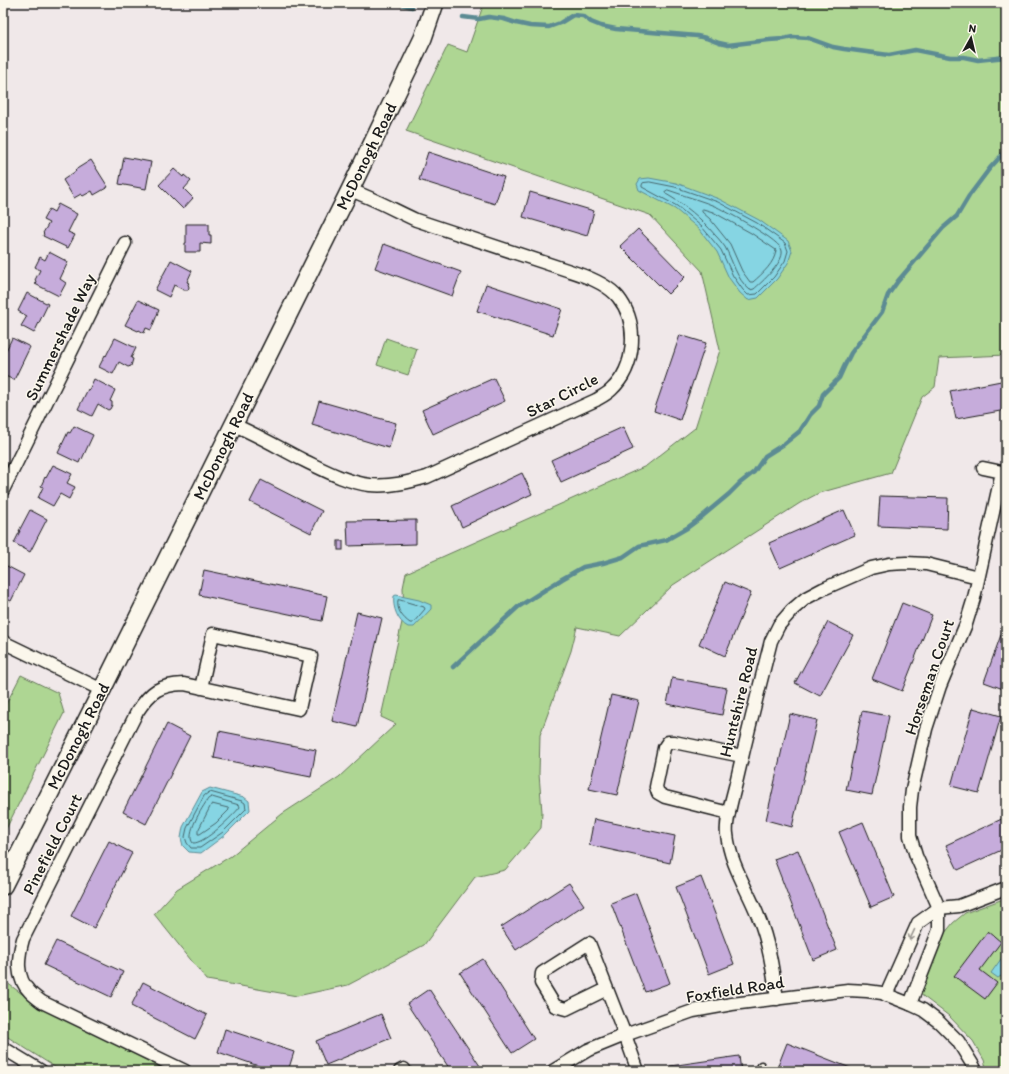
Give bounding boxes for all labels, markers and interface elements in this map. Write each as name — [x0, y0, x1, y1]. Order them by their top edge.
north arrow — [951, 18, 991, 58]
text: N — [968, 22, 977, 36]
street label: McDonogh Road — [331, 99, 401, 213]
street label: Summershade Way — [21, 270, 99, 404]
street label: Star Circle — [523, 368, 601, 422]
street label: McDonogh Road — [188, 389, 258, 503]
street label: Horseman Court — [900, 616, 958, 738]
street label: Huntshire Road — [715, 644, 762, 759]
street label: McDonogh Road — [43, 679, 113, 793]
street label: Pinefield Court — [18, 790, 86, 898]
one-way arrow — [908, 929, 915, 941]
street label: Foxfield Road — [684, 971, 786, 1007]

